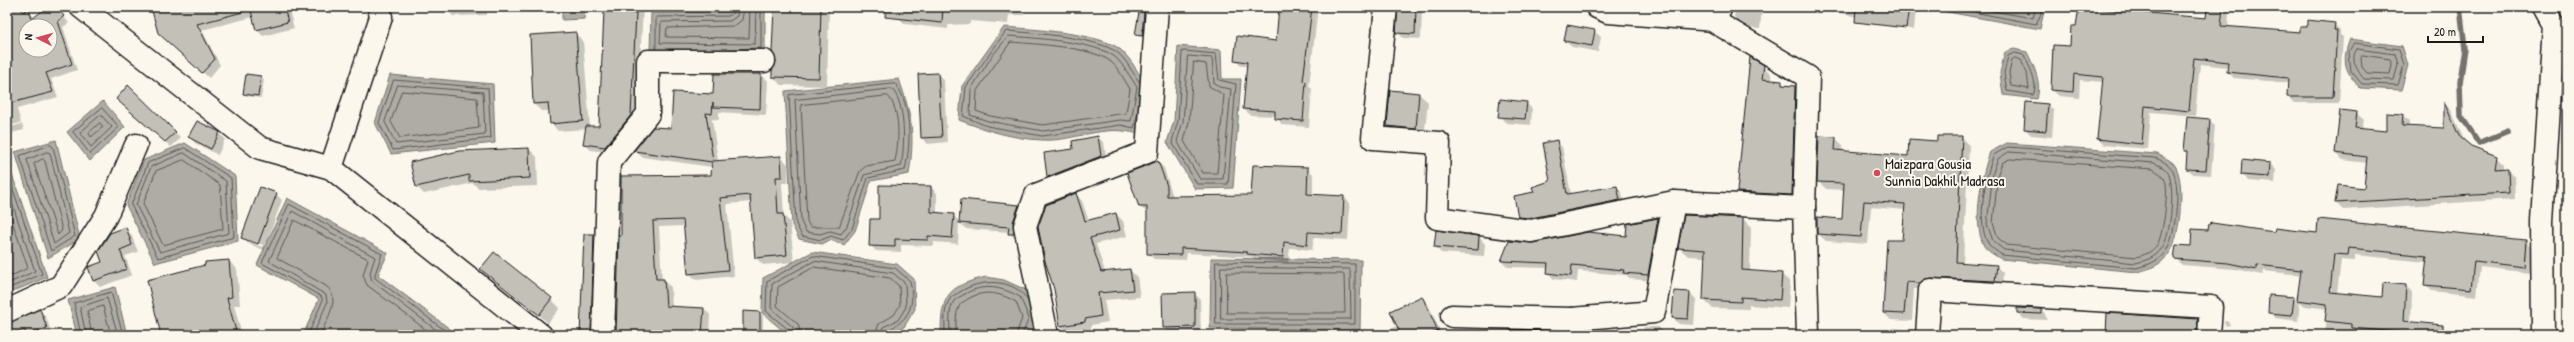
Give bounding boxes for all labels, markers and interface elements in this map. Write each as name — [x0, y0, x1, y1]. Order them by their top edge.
north arrow — [18, 18, 58, 58]
scale bar — [2428, 18, 2483, 44]
text: 20 m — [2434, 23, 2456, 40]
text: N — [21, 33, 35, 41]
place label: Maizpara Gousia Sunnia Dakhil Madrasa — [1885, 153, 2005, 191]
marker: Maizpara Gousia Sunnia Dakhil Madrasa — [1872, 168, 1882, 178]

